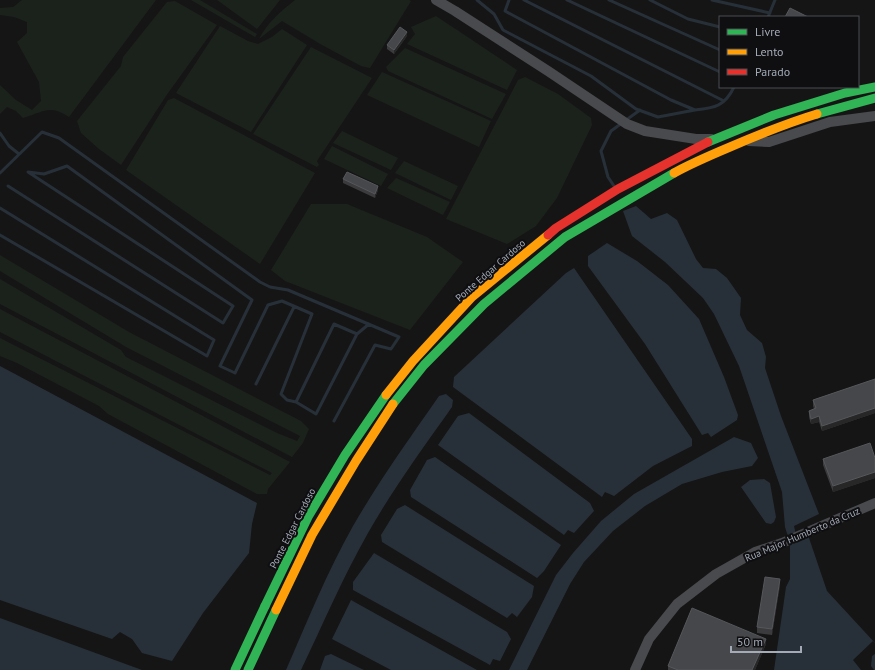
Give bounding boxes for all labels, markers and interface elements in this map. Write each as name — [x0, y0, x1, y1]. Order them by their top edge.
legend — [719, 16, 859, 88]
text: Livre — [755, 24, 780, 39]
text: Lento — [755, 44, 784, 59]
text: Parado — [755, 64, 790, 79]
street label: Ponte Edgar Cardoso — [453, 236, 528, 304]
street label: Ponte Edgar Cardoso — [267, 486, 318, 571]
street label: Rua Major Humberto da Cruz — [743, 504, 862, 565]
scale bar — [731, 628, 801, 654]
text: 50 m — [737, 634, 763, 649]

